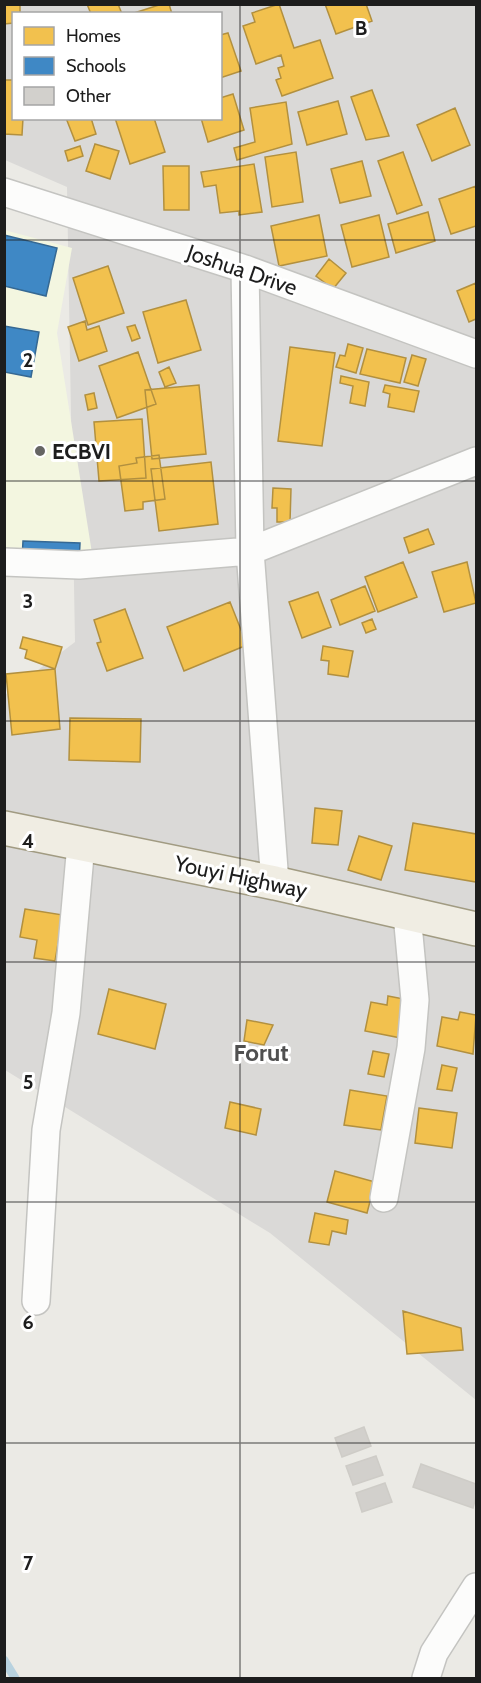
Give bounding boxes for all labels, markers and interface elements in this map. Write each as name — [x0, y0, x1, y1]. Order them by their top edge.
legend — [12, 12, 222, 120]
text: B — [355, 16, 367, 40]
text: Homes — [66, 25, 121, 47]
text: Schools — [66, 55, 126, 77]
text: Other — [66, 85, 111, 107]
street label: Joshua Drive — [182, 238, 301, 301]
text: 2 — [23, 348, 33, 372]
place label: ECBVI — [52, 438, 111, 465]
marker: ECBVI — [33, 444, 47, 458]
text: 3 — [23, 589, 33, 613]
text: 4 — [22, 829, 34, 853]
street label: Youyi Highway — [171, 850, 310, 904]
district label: Forut — [234, 1038, 288, 1067]
text: 5 — [23, 1070, 33, 1094]
text: 6 — [22, 1310, 34, 1334]
text: 7 — [23, 1551, 34, 1575]

